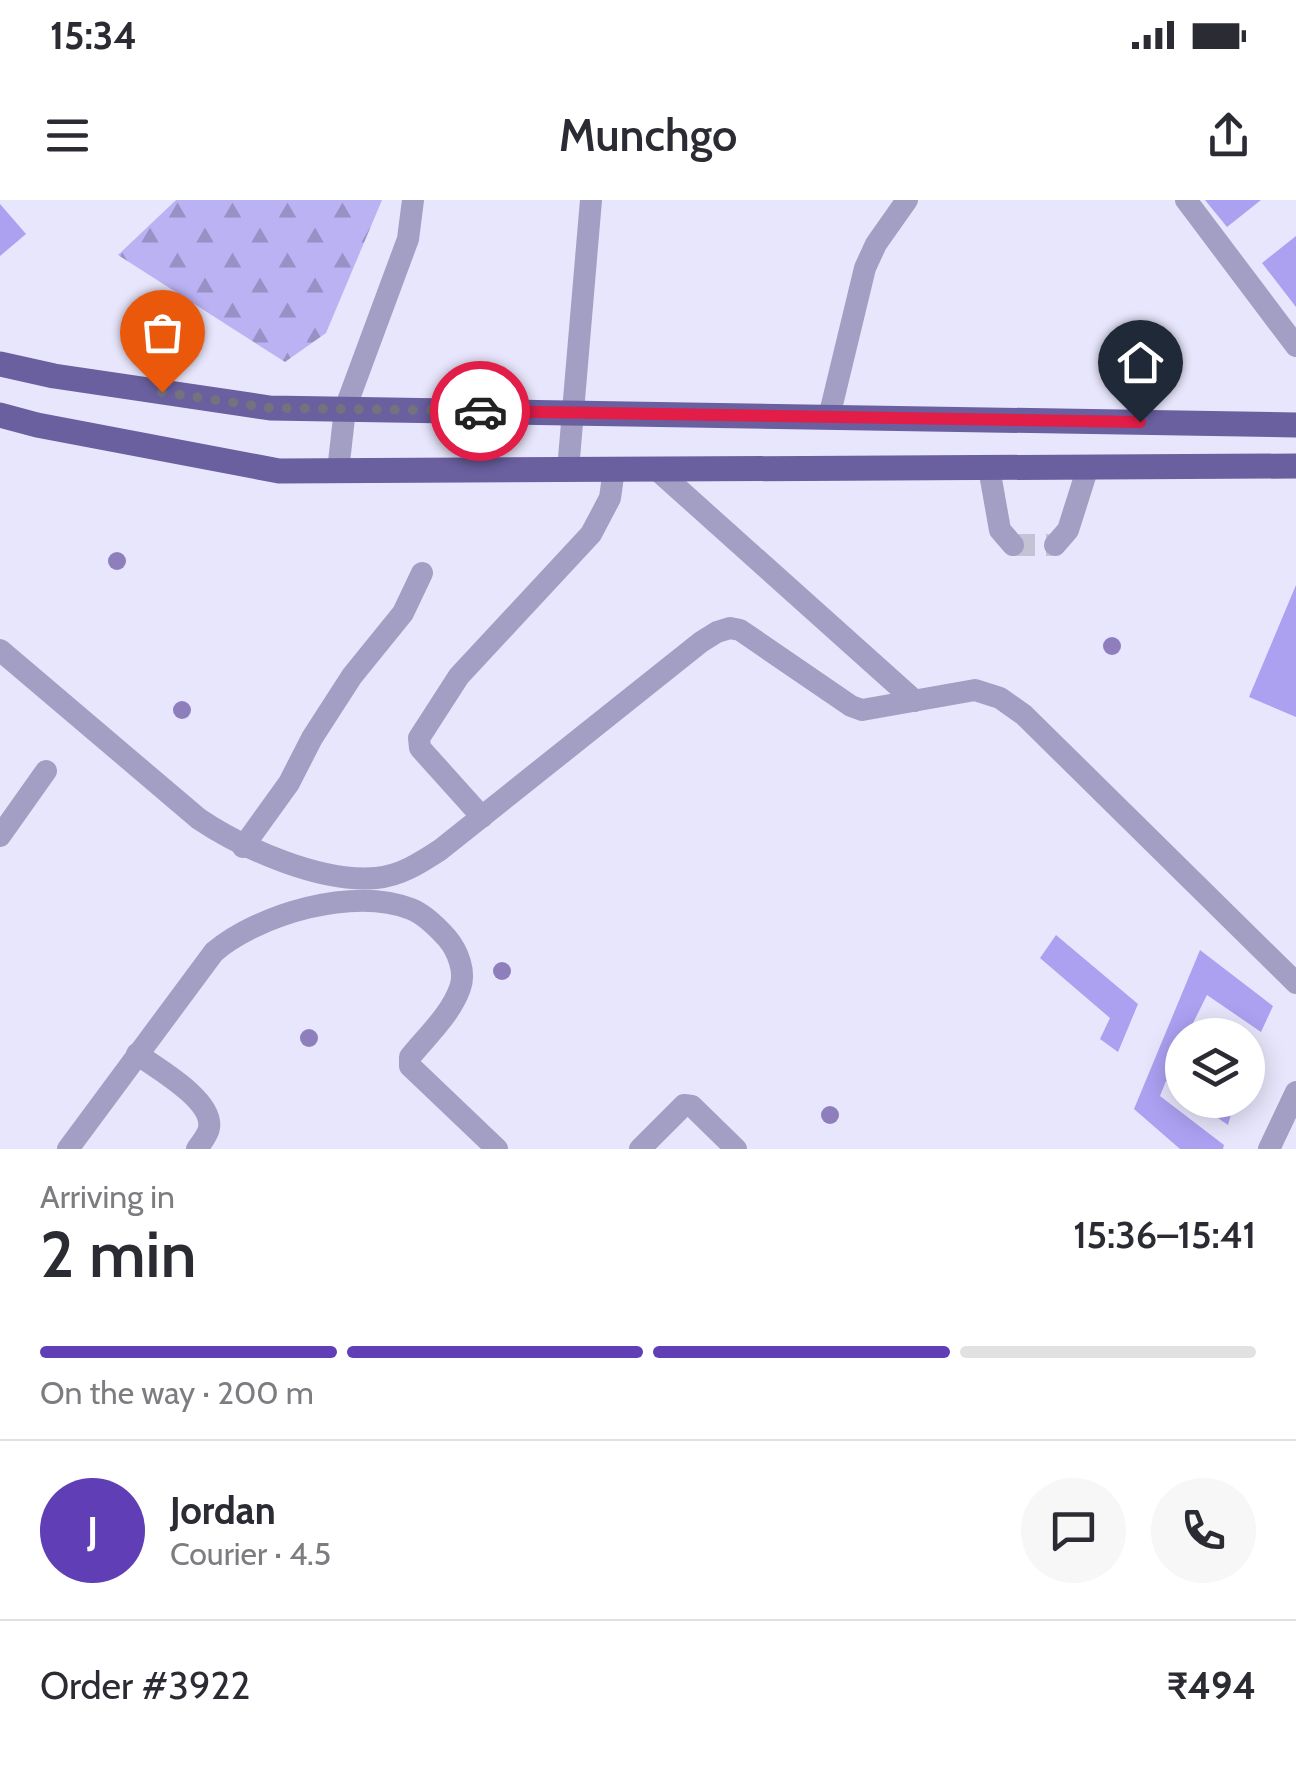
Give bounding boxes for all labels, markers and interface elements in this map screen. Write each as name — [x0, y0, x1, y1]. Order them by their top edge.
text: 15:34 — [50, 12, 137, 59]
icon: menu — [40, 108, 95, 163]
text: Munchgo — [559, 108, 737, 162]
icon: share — [1201, 108, 1256, 163]
pin — [120, 290, 205, 393]
icon: bag — [135, 305, 190, 360]
pin — [1098, 320, 1183, 423]
icon: home — [1113, 335, 1168, 390]
courier — [430, 361, 530, 461]
icon: car — [453, 384, 508, 439]
map controls — [1165, 1018, 1265, 1118]
button: layers — [1165, 1018, 1265, 1118]
text: Arriving in — [40, 1177, 175, 1216]
text: 15:36–15:41 — [1073, 1211, 1256, 1258]
text: 2 min — [40, 1214, 197, 1293]
text: On the way · 200 m — [40, 1373, 314, 1412]
button: chat — [1021, 1478, 1126, 1583]
button: phone — [1151, 1478, 1256, 1583]
text: Jordan — [170, 1487, 276, 1534]
text: J — [87, 1507, 98, 1554]
text: Courier · 4.5 — [170, 1534, 331, 1573]
text: Order #3922 — [40, 1662, 250, 1709]
text: ₹494 — [1167, 1662, 1256, 1709]

